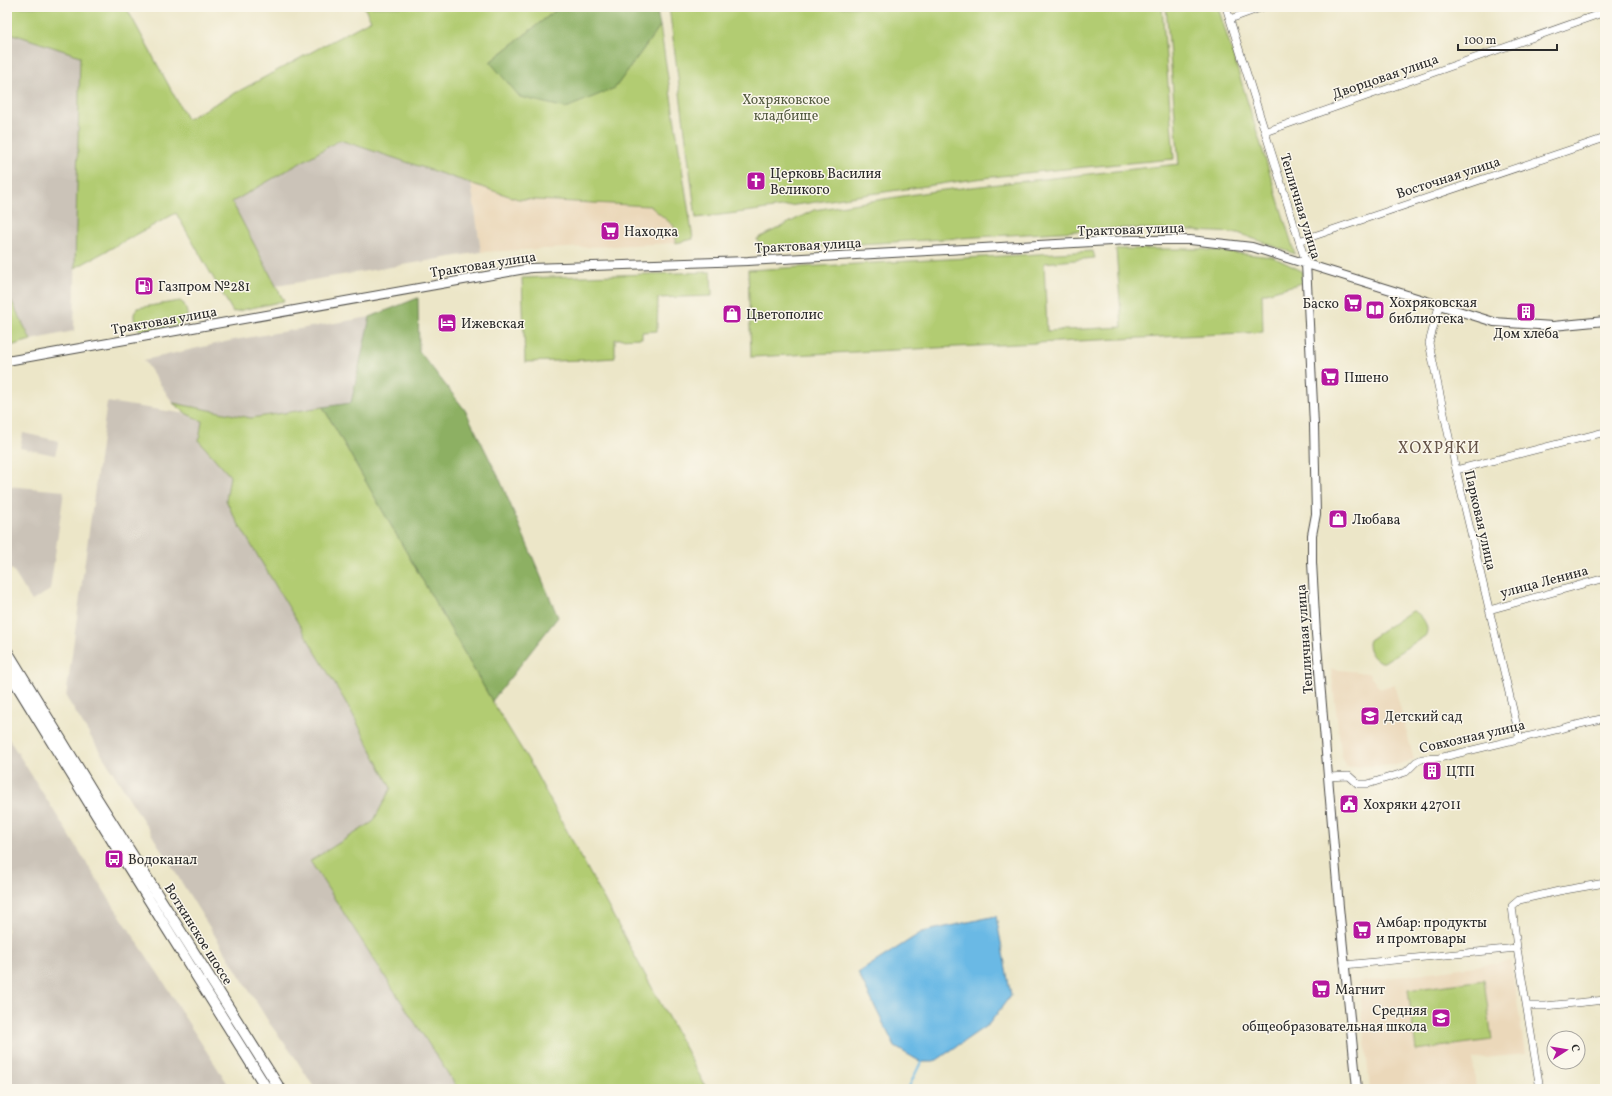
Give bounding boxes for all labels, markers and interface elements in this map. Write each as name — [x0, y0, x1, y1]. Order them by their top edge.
scale bar — [1458, 26, 1557, 52]
text: 100 m — [1464, 33, 1497, 49]
street label: Дворцовая улица — [1330, 50, 1441, 105]
park label: Хохряковское кладбище — [742, 91, 830, 126]
street label: Тепличная улица — [1274, 151, 1325, 262]
street label: Восточная улица — [1394, 153, 1503, 204]
place label: Церковь Василия Великого — [770, 165, 881, 200]
church icon: Церковь Василия Великого — [745, 170, 767, 192]
street label: Трактовая улица — [1077, 219, 1185, 242]
supermarket icon: Находка — [599, 220, 621, 242]
place label: Находка — [624, 223, 678, 242]
street label: Трактовая улица — [754, 234, 862, 259]
street label: Трактовая улица — [429, 248, 538, 283]
fuel station icon: Газпром №281 — [133, 275, 155, 297]
place label: Газпром №281 — [158, 278, 250, 297]
supermarket icon: Баско — [1342, 292, 1364, 314]
place label: Хохряковская библиотека — [1389, 294, 1477, 329]
place label: Баско — [1302, 295, 1339, 314]
library icon: Хохряковская библиотека — [1364, 299, 1386, 321]
building icon: Дом хлеба — [1515, 301, 1537, 323]
street label: Трактовая улица — [110, 303, 219, 340]
shop icon: Цветополис — [721, 303, 743, 325]
place label: Цветополис — [746, 306, 823, 325]
hotel icon: Ижевская — [436, 312, 458, 334]
place label: Ижевская — [461, 315, 524, 334]
place label: Дом хлеба — [1493, 325, 1559, 344]
supermarket icon: Пшено — [1319, 366, 1341, 388]
place label: Пшено — [1344, 369, 1389, 388]
district label: ХОХРЯКИ — [1398, 438, 1480, 460]
street label: Парковая улица — [1459, 468, 1500, 572]
shop icon: Любава — [1327, 508, 1349, 530]
place label: Любава — [1352, 511, 1401, 530]
street label: улица Ленина — [1498, 562, 1591, 603]
street label: Тепличная улица — [1292, 583, 1319, 694]
school or university icon: Детский сад — [1359, 705, 1381, 727]
place label: Детский сад — [1384, 708, 1463, 727]
street label: Совхозная улица — [1418, 716, 1527, 759]
building icon: ЦТП — [1421, 760, 1443, 782]
place label: ЦТП — [1446, 763, 1475, 782]
public building icon: Хохряки 427011 — [1338, 793, 1360, 815]
place label: Хохряки 427011 — [1363, 796, 1461, 815]
bus stop icon: Водоканал — [103, 848, 125, 870]
place label: Водоканал — [128, 851, 197, 870]
street label: Воткинское шоссе — [159, 880, 237, 989]
place label: Амбар: продукты и промтовары — [1376, 914, 1487, 949]
supermarket icon: Амбар: продукты и промтовары — [1351, 919, 1373, 941]
supermarket icon: Магнит — [1310, 978, 1332, 1000]
place label: Магнит — [1335, 981, 1385, 1000]
place label: Средняя общеобразовательная школа — [1242, 1002, 1427, 1037]
school or university icon: Средняя общеобразовательная школа — [1430, 1007, 1452, 1029]
north arrow — [1546, 1030, 1586, 1070]
text: С — [1566, 1043, 1582, 1053]

